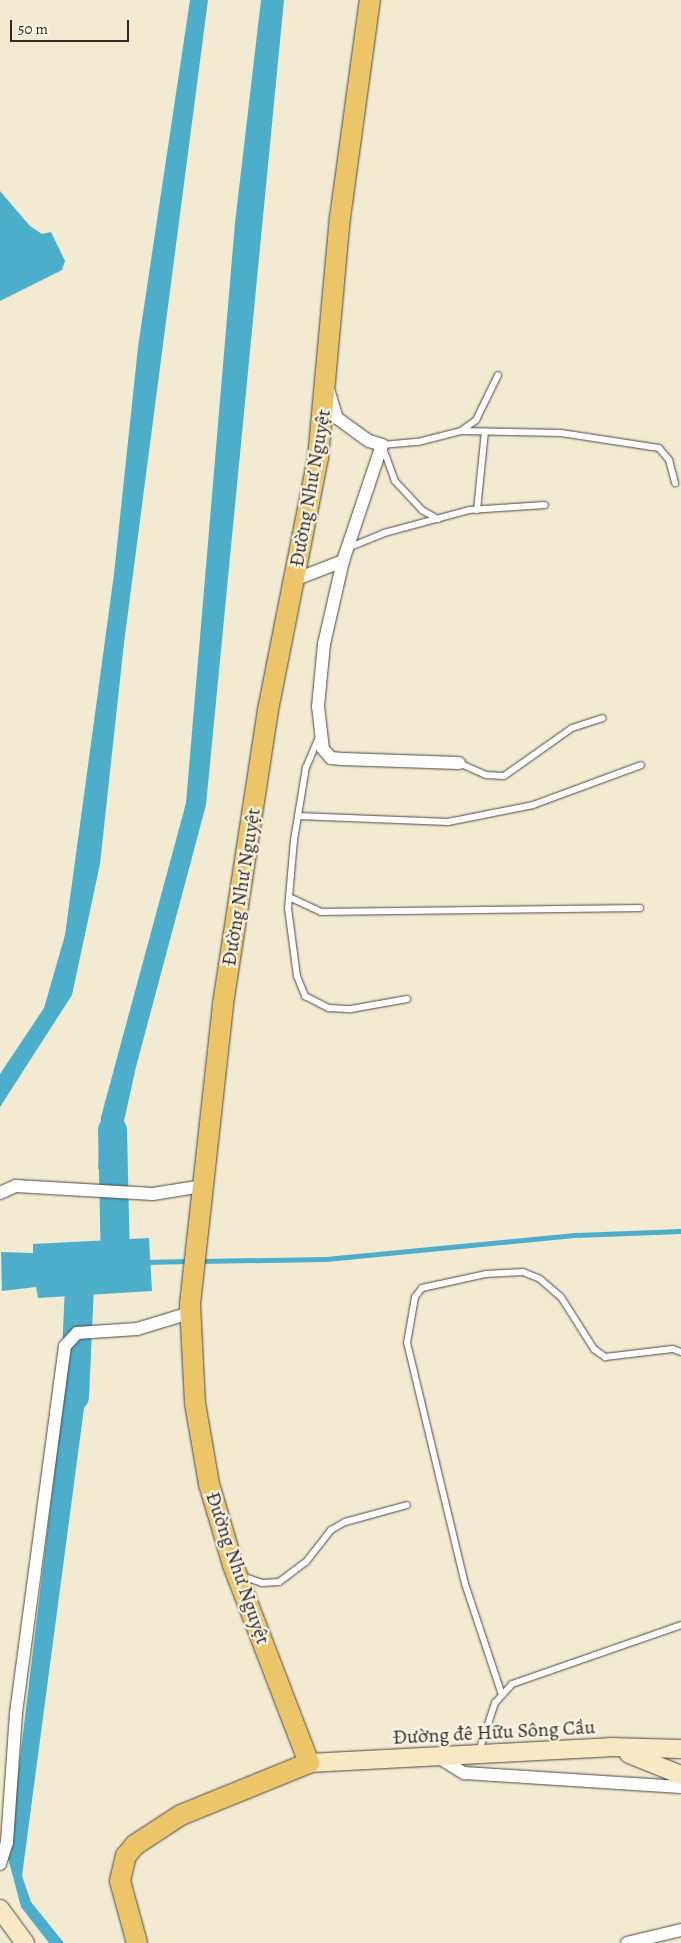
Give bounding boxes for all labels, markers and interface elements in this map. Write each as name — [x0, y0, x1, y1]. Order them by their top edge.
scale bar — [12, 10, 131, 42]
text: 50 m — [18, 19, 48, 39]
street label: Đường Như Nguyệt — [284, 407, 336, 569]
street label: Đường Như Nguyệt — [217, 806, 265, 968]
street label: Đường Như Nguyệt — [201, 1489, 275, 1647]
street label: Đường đê Hữu Sông Cầu — [392, 1715, 596, 1749]

